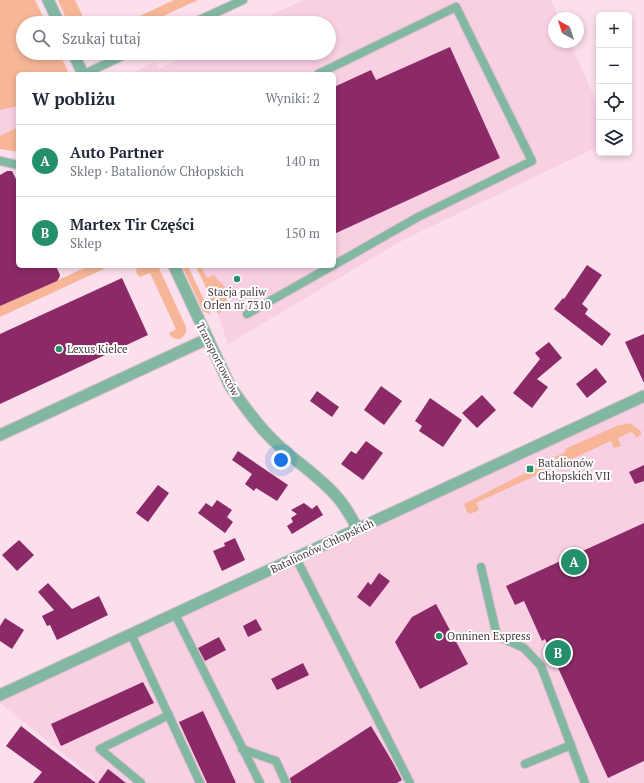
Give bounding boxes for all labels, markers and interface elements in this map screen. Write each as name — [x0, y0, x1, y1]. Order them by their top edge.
north arrow — [548, 12, 584, 48]
map controls — [596, 12, 632, 156]
button: + — [596, 12, 632, 48]
search box — [16, 16, 336, 60]
icon: search — [30, 27, 52, 49]
text: Szukaj tutaj — [62, 28, 141, 48]
button: − — [596, 48, 632, 84]
button: locate — [596, 84, 632, 120]
text: W pobliżu — [32, 87, 115, 110]
text: Wyniki: 2 — [265, 89, 320, 107]
button: layers — [596, 120, 632, 156]
text: Auto Partner — [70, 142, 164, 162]
text: A — [40, 152, 50, 170]
text: 140 m — [285, 152, 320, 170]
text: Sklep · Batalionów Chłopskich — [70, 162, 244, 180]
text: Martex Tir Części — [70, 214, 195, 234]
text: B — [41, 224, 49, 242]
text: 150 m — [285, 224, 320, 242]
text: Sklep — [70, 234, 102, 252]
marker: Stacja paliw Orlen nr 7310 — [232, 274, 242, 284]
place label: Stacja paliw Orlen nr 7310 — [203, 285, 271, 312]
street label: Transportowców — [193, 320, 243, 399]
place label: Lexus Kielce — [67, 342, 128, 356]
marker: Lexus Kielce — [54, 344, 64, 354]
your location — [271, 450, 291, 470]
place label: Batalionów Chłopskich VII — [538, 456, 611, 483]
marker: Batalionów Chłopskich VII — [525, 464, 535, 474]
street label: Batalionów Chłopskich — [268, 516, 376, 576]
pin: A — [561, 547, 587, 577]
place label: Onninen Express — [447, 629, 531, 643]
marker: Onninen Express — [434, 631, 444, 641]
pin: B — [545, 638, 571, 668]

